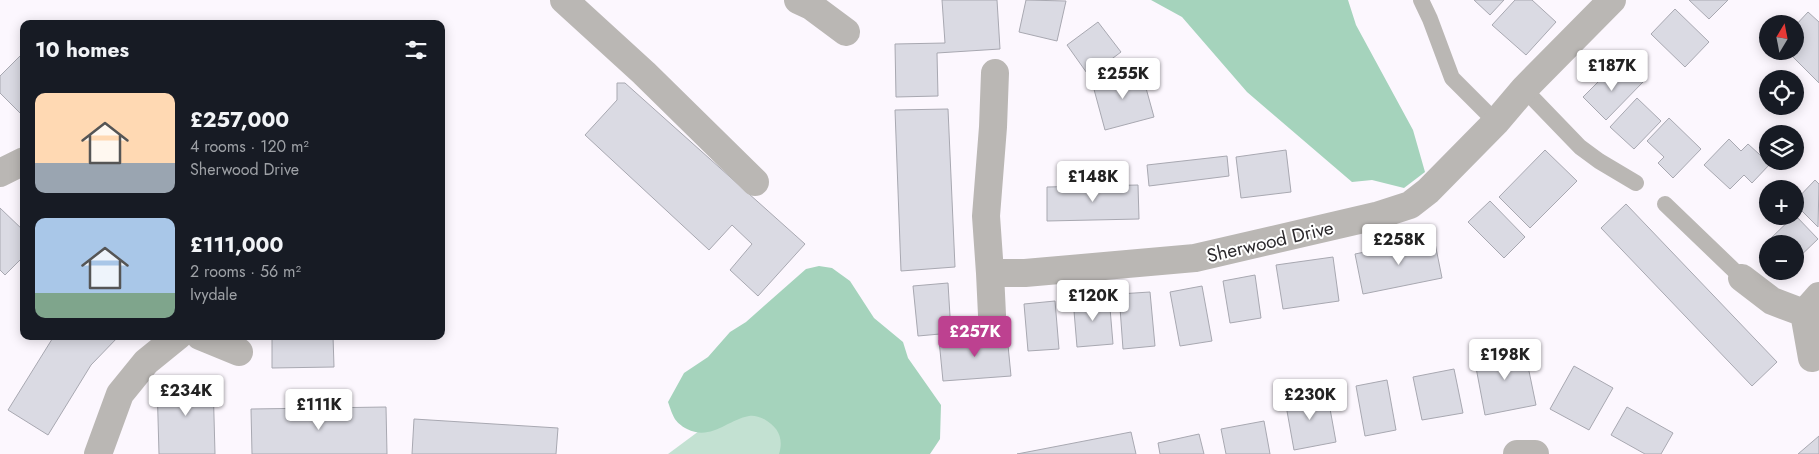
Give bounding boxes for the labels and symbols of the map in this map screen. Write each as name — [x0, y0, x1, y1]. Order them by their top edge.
north arrow — [1759, 15, 1804, 60]
pin: £187K — [1577, 49, 1647, 92]
pin: £255K — [1088, 58, 1158, 100]
pin: £148K — [1058, 160, 1128, 203]
street label: Sherwood Drive — [1204, 214, 1336, 269]
pin: £258K — [1364, 224, 1434, 266]
pin: £120K — [1058, 280, 1128, 322]
pin: £257K — [940, 316, 1010, 358]
pin: £198K — [1470, 338, 1540, 381]
pin: £234K — [151, 374, 221, 417]
pin: £230K — [1275, 378, 1345, 421]
pin: £111K — [284, 388, 354, 431]

